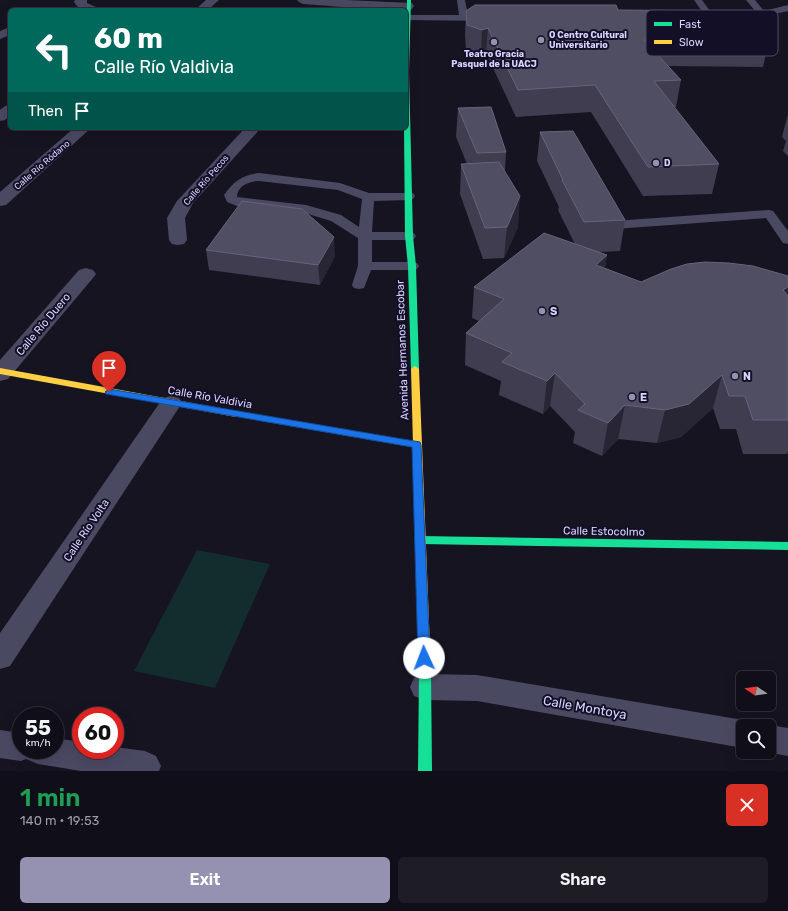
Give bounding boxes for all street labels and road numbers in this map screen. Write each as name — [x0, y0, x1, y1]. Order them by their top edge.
street label: Calle Río Ródano — [12, 138, 72, 192]
street label: Calle Río Pecos — [181, 152, 231, 207]
street label: Avenida Hermanos Escobar — [394, 279, 411, 420]
street label: Calle Río Duero — [14, 291, 73, 358]
street label: Calle Río Valdivia — [167, 384, 253, 411]
street label: Calle Río Volta — [61, 497, 112, 564]
street label: Calle Estocolmo — [563, 524, 645, 539]
street label: Calle Montoya — [542, 693, 628, 722]

